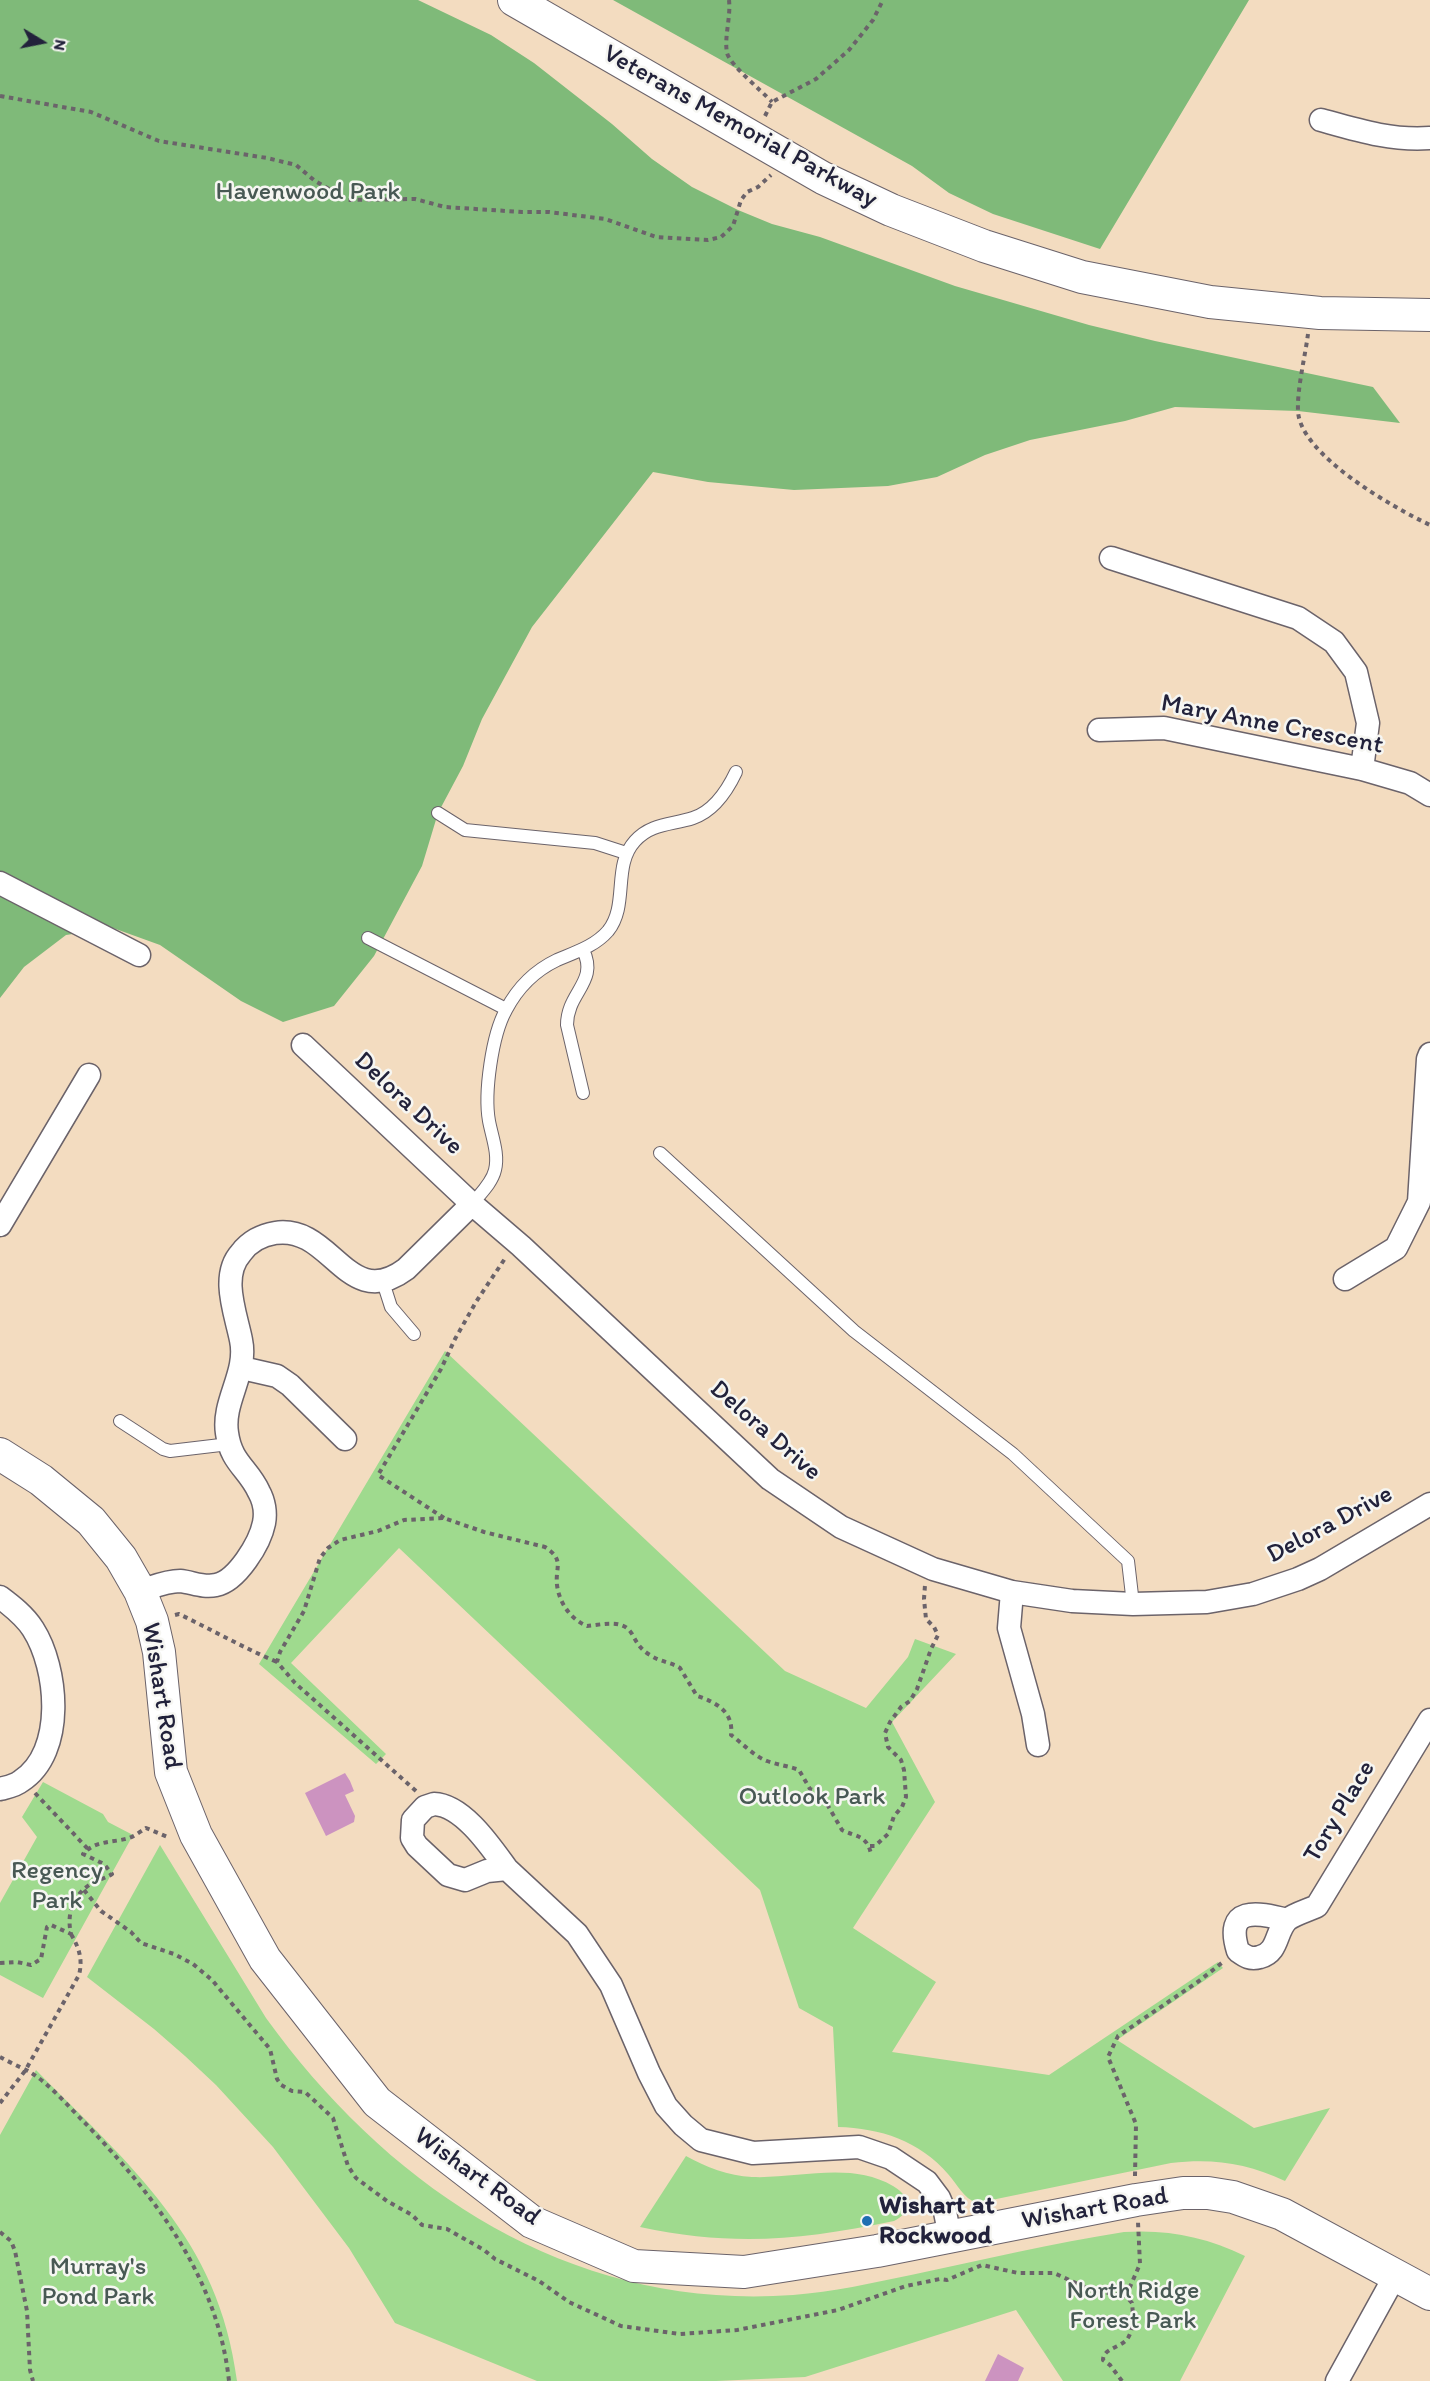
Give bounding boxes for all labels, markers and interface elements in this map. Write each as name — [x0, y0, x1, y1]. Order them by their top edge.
north arrow — [12, 12, 72, 72]
text: N — [50, 38, 71, 52]
street label: Veterans Memorial Parkway — [597, 38, 883, 216]
park label: Havenwood Park — [215, 176, 401, 208]
street label: Mary Anne Crescent — [1158, 688, 1386, 762]
street label: Delora Drive — [347, 1046, 469, 1162]
street label: Delora Drive — [703, 1374, 827, 1488]
street label: Delora Drive — [1262, 1479, 1398, 1571]
street label: Wishart Road — [134, 1620, 188, 1772]
street label: Tory Place — [1297, 1755, 1383, 1869]
park label: Outlook Park — [738, 1781, 886, 1813]
park label: Regency Park — [11, 1855, 103, 1916]
street label: Wishart Road — [408, 2121, 546, 2233]
street label: Wishart Road — [1019, 2181, 1171, 2237]
place label: Wishart at Rockwood — [879, 2190, 995, 2252]
marker: Wishart at Rockwood — [860, 2214, 874, 2228]
park label: Murray's Pond Park — [42, 2251, 154, 2312]
park label: North Ridge Forest Park — [1067, 2275, 1199, 2336]

